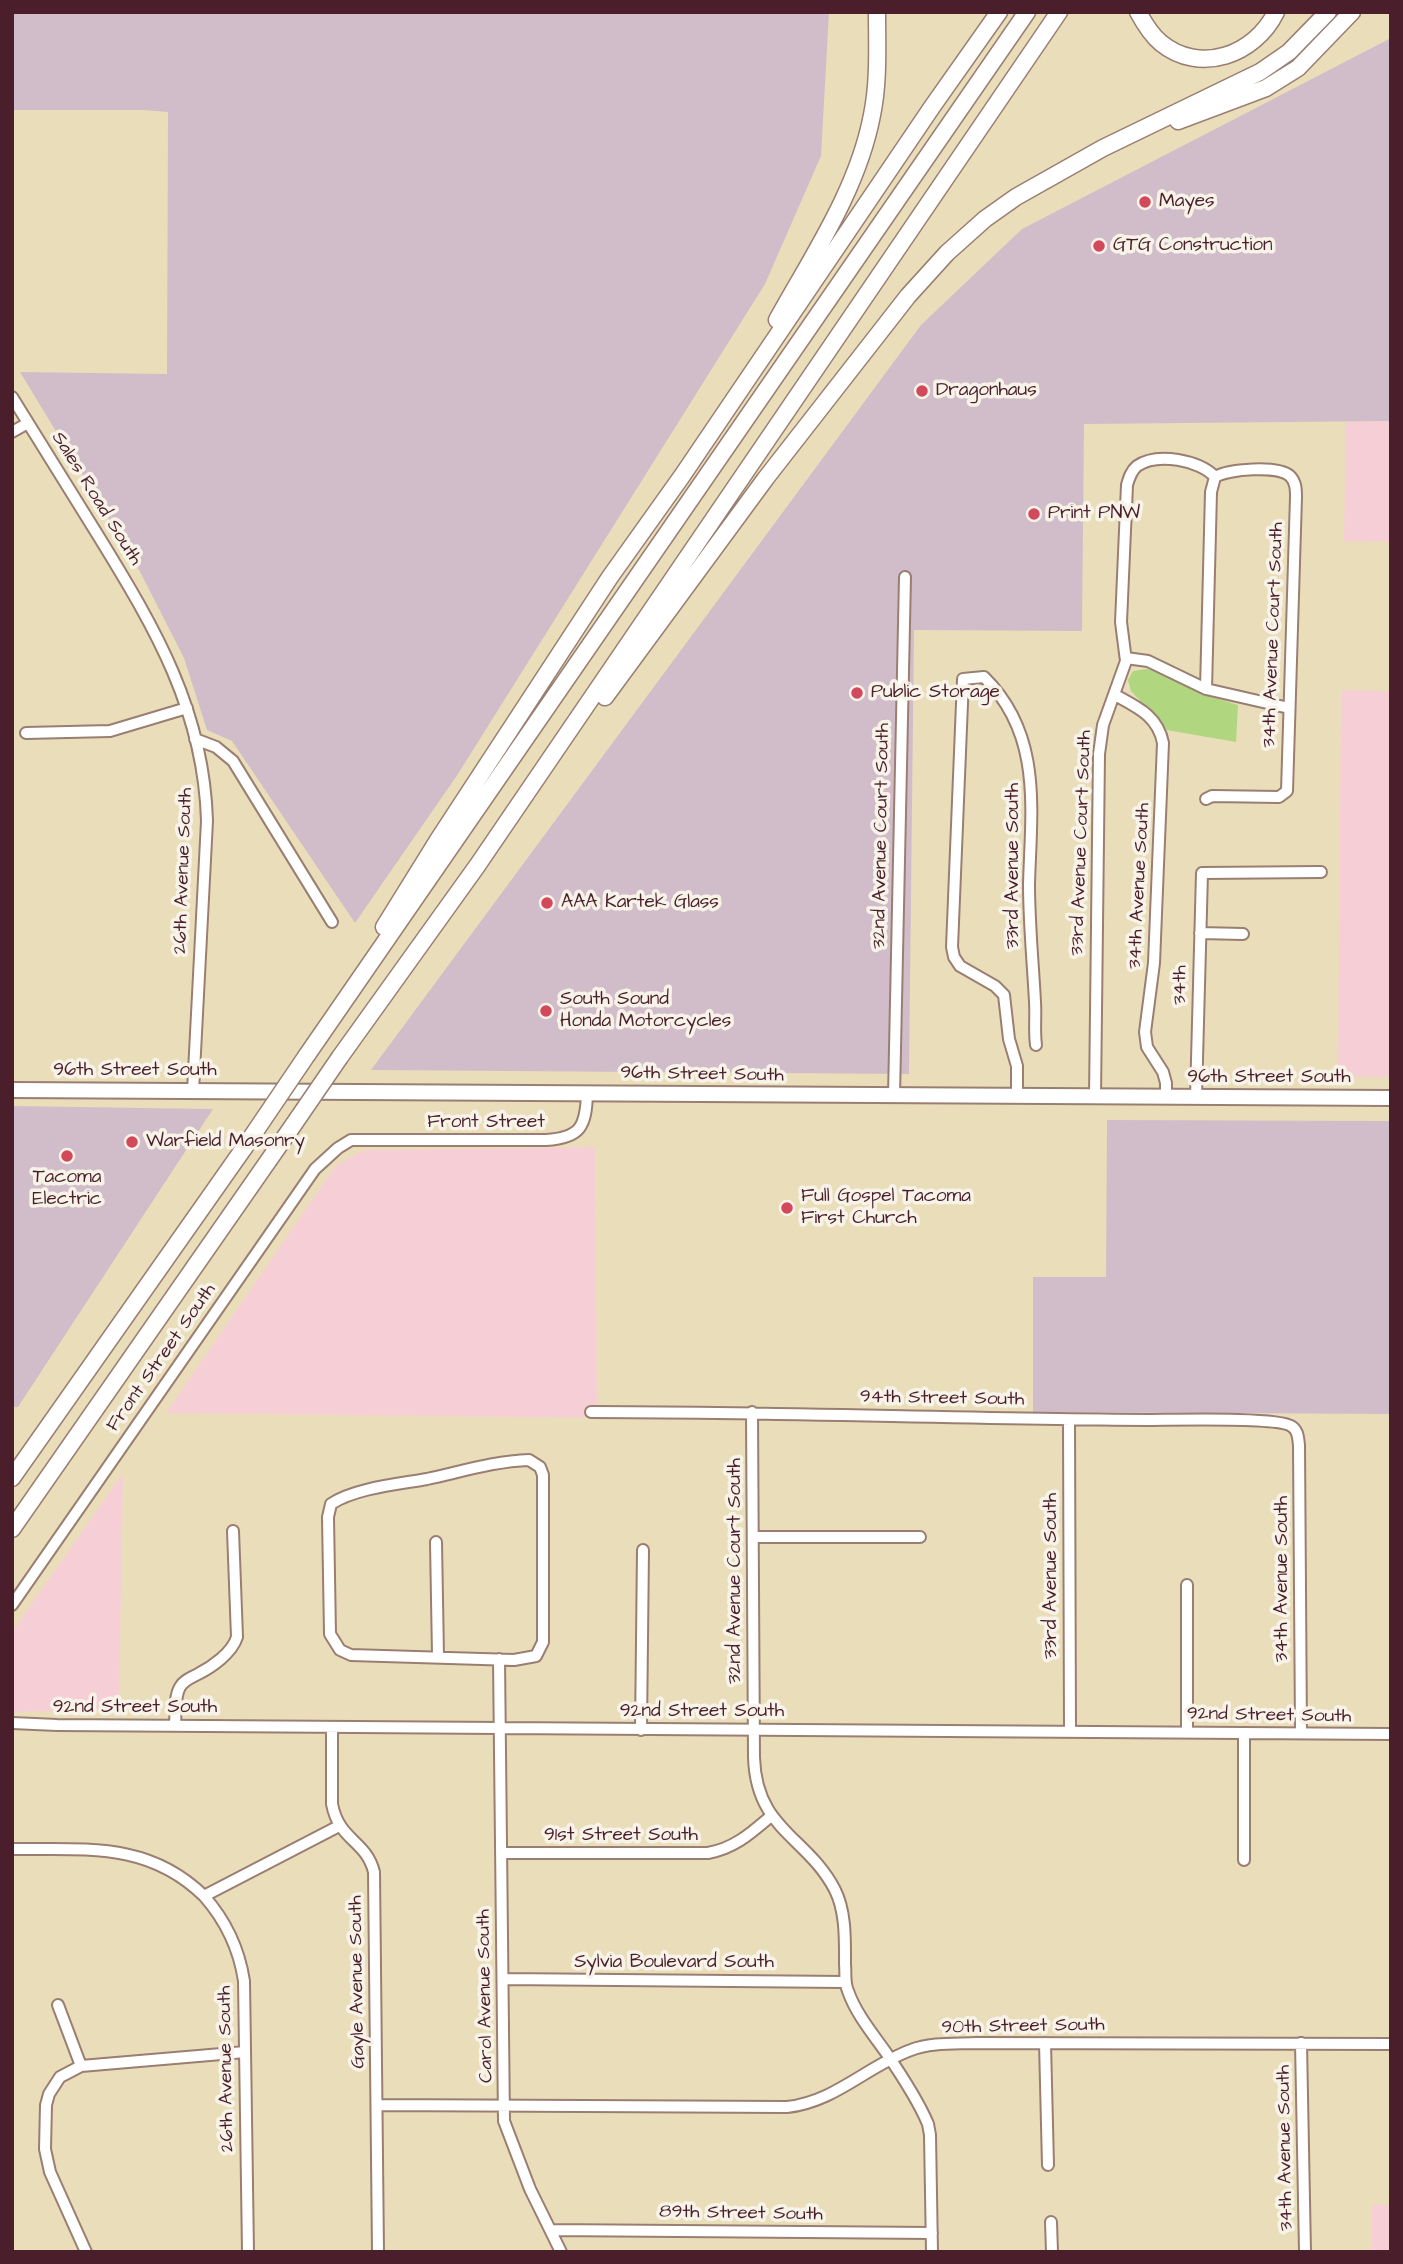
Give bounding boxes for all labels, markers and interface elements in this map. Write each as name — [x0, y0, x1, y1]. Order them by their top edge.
place label: Mayes — [1159, 191, 1215, 213]
marker: Mayes — [1137, 194, 1153, 210]
place label: GTG Construction — [1113, 235, 1273, 257]
marker: GTG Construction — [1091, 238, 1107, 254]
place label: Dragonhaus — [936, 380, 1037, 402]
marker: Dragonhaus — [914, 383, 930, 399]
street label: Sales Road South — [46, 428, 146, 570]
place label: Print PNW — [1048, 503, 1140, 525]
marker: Print PNW — [1026, 506, 1042, 522]
street label: 34th Avenue Court South — [1259, 522, 1289, 748]
place label: Public Storage — [871, 682, 1000, 704]
marker: Public Storage — [849, 685, 865, 701]
street label: 32nd Avenue Court South — [869, 723, 895, 949]
street label: 33rd Avenue Court South — [1067, 730, 1097, 956]
street label: 33rd Avenue South — [1003, 783, 1025, 949]
street label: 26th Avenue South — [170, 787, 198, 955]
street label: 34th Avenue South — [1124, 802, 1156, 970]
place label: AAA Kartek Glass — [561, 892, 719, 914]
marker: AAA Kartek Glass — [539, 895, 555, 911]
street label: 34th — [1169, 965, 1193, 1005]
place label: South Sound Honda Motorcycles — [560, 989, 731, 1033]
marker: South Sound Honda Motorcycles — [538, 1003, 554, 1019]
street label: 96th Street South — [53, 1060, 217, 1082]
street label: 96th Street South — [620, 1062, 784, 1088]
street label: 96th Street South — [1187, 1067, 1351, 1089]
street label: Front Street — [427, 1112, 545, 1134]
place label: Warfield Masonry — [146, 1131, 305, 1153]
marker: Warfield Masonry — [124, 1134, 140, 1150]
marker: Tacoma Electric — [59, 1148, 75, 1164]
place label: Tacoma Electric — [32, 1167, 102, 1211]
place label: Full Gospel Tacoma First Church — [801, 1186, 971, 1230]
marker: Full Gospel Tacoma First Church — [779, 1200, 795, 1216]
street label: Front Street South — [102, 1280, 222, 1436]
street label: 94th Street South — [860, 1386, 1024, 1412]
street label: 32nd Avenue Court South — [725, 1458, 747, 1684]
street label: 33rd Avenue South — [1041, 1493, 1063, 1659]
street label: 34th Avenue South — [1272, 1496, 1294, 1662]
street label: 92nd Street South — [53, 1697, 217, 1719]
street label: 92nd Street South — [620, 1701, 784, 1723]
street label: 92nd Street South — [1187, 1703, 1351, 1729]
street label: 91st Street South — [544, 1825, 698, 1847]
street label: Gayle Avenue South — [345, 1895, 371, 2069]
street label: Carol Avenue South — [473, 1909, 499, 2083]
street label: Sylvia Boulevard South — [574, 1952, 774, 1974]
street label: 26th Avenue South — [214, 1986, 240, 2152]
street label: 90th Street South — [941, 2014, 1105, 2040]
street label: 34th Avenue South — [1273, 2065, 1299, 2231]
street label: 89th Street South — [659, 2201, 823, 2227]

